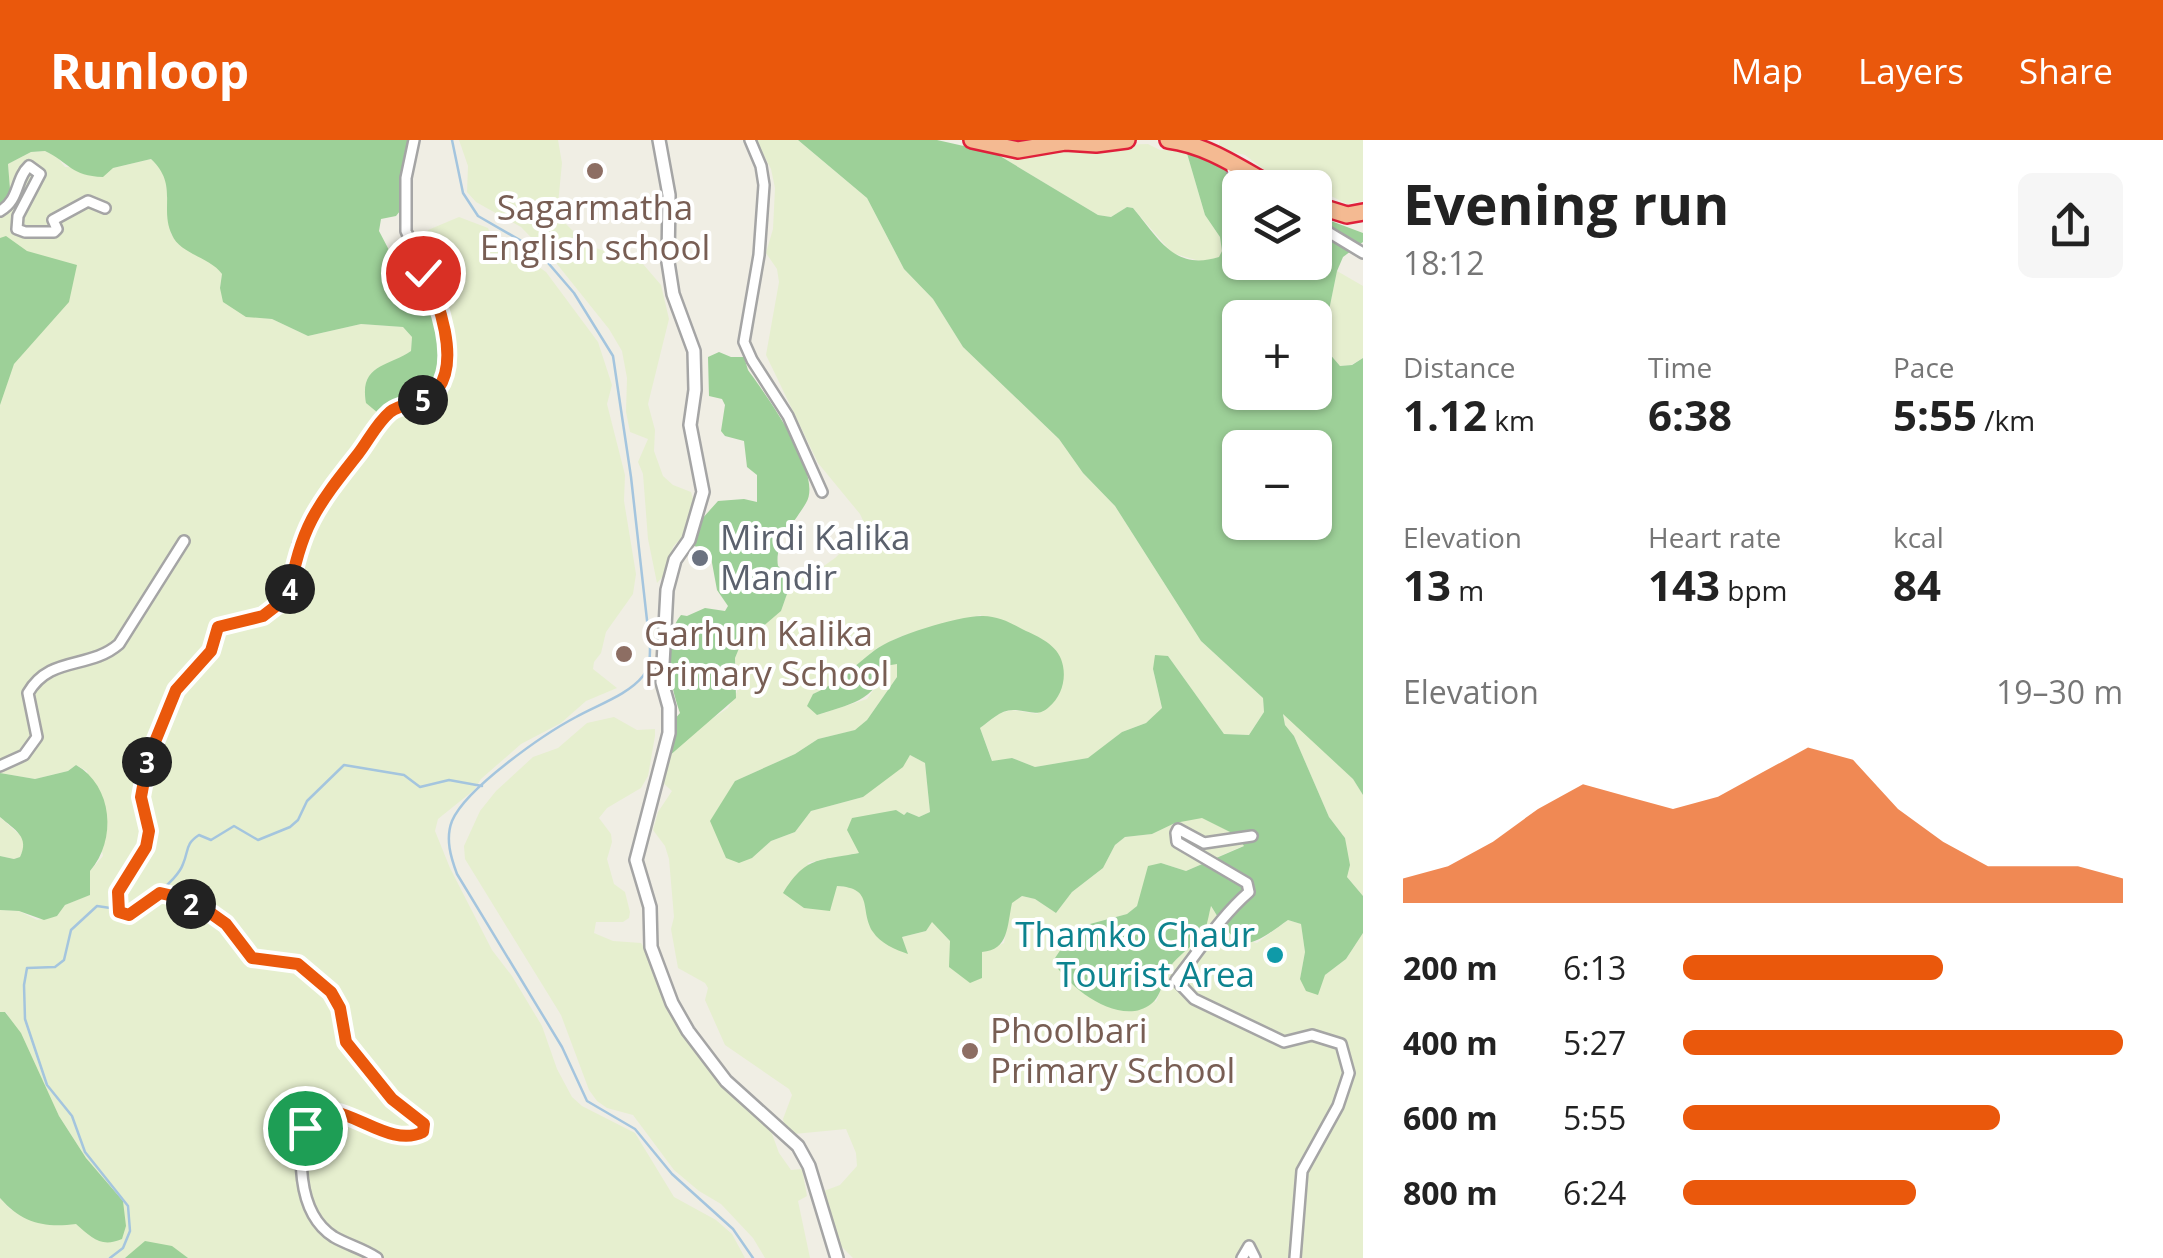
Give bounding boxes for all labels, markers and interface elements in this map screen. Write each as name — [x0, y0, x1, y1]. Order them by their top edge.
text: Runloop — [50, 38, 249, 103]
text: Map — [1731, 47, 1803, 94]
text: Layers — [1858, 47, 1964, 94]
text: Share — [2019, 47, 2113, 94]
marker: Sagarmatha English school — [584, 160, 606, 182]
text: Evening run — [1403, 166, 1729, 241]
map controls — [1222, 170, 1332, 540]
button: layers — [1222, 170, 1332, 280]
button: share — [2018, 173, 2123, 278]
place label: Sagarmatha English school — [480, 183, 710, 270]
pin — [381, 231, 466, 316]
text: 18:12 — [1403, 241, 1485, 284]
icon: check — [396, 246, 451, 301]
button: + — [1222, 300, 1332, 410]
text: Distance — [1403, 348, 1516, 386]
text: Time — [1648, 348, 1712, 386]
text: Pace — [1893, 348, 1955, 386]
pin: 5 — [398, 375, 448, 425]
text: 5 — [415, 381, 431, 419]
text: 1.12 — [1403, 386, 1487, 443]
text: 6:38 — [1648, 386, 1732, 443]
text: 5:55 — [1893, 386, 1977, 443]
text: km — [1487, 401, 1535, 439]
text: /km — [1977, 401, 2035, 439]
button: − — [1222, 430, 1332, 540]
place label: Mirdi Kalika Mandir — [720, 513, 910, 600]
text: Elevation — [1403, 518, 1522, 556]
text: Heart rate — [1648, 518, 1781, 556]
text: kcal — [1893, 518, 1944, 556]
marker: Mirdi Kalika Mandir — [689, 547, 711, 569]
text: 13 — [1403, 556, 1451, 613]
text: 143 — [1648, 556, 1720, 613]
text: 84 — [1893, 556, 1941, 613]
pin: 4 — [265, 564, 315, 614]
text: 4 — [282, 570, 298, 608]
text: m — [1451, 571, 1484, 609]
text: bpm — [1720, 571, 1788, 609]
place label: Garhun Kalika Primary School — [644, 609, 889, 696]
marker: Garhun Kalika Primary School — [613, 643, 635, 665]
text: Elevation — [1403, 670, 1539, 713]
text: 19–30 m — [1996, 670, 2123, 713]
pin: 3 — [122, 737, 172, 787]
text: 3 — [139, 743, 155, 781]
pin: 2 — [166, 879, 216, 929]
text: 2 — [183, 885, 199, 923]
place label: Thamko Chaur Tourist Area — [1015, 910, 1255, 997]
marker: Thamko Chaur Tourist Area — [1264, 944, 1286, 966]
text: 200 m — [1403, 946, 1498, 989]
text: 6:13 — [1563, 946, 1626, 989]
place label: Phoolbari Primary School — [990, 1006, 1235, 1093]
text: 400 m — [1403, 1021, 1498, 1064]
text: 5:27 — [1563, 1021, 1626, 1064]
marker: Phoolbari Primary School — [959, 1040, 981, 1062]
pin — [263, 1086, 348, 1171]
text: 600 m — [1403, 1096, 1498, 1139]
text: 5:55 — [1563, 1096, 1626, 1139]
icon: arrive — [278, 1101, 333, 1156]
text: 800 m — [1403, 1171, 1498, 1214]
text: 6:24 — [1563, 1171, 1626, 1214]

